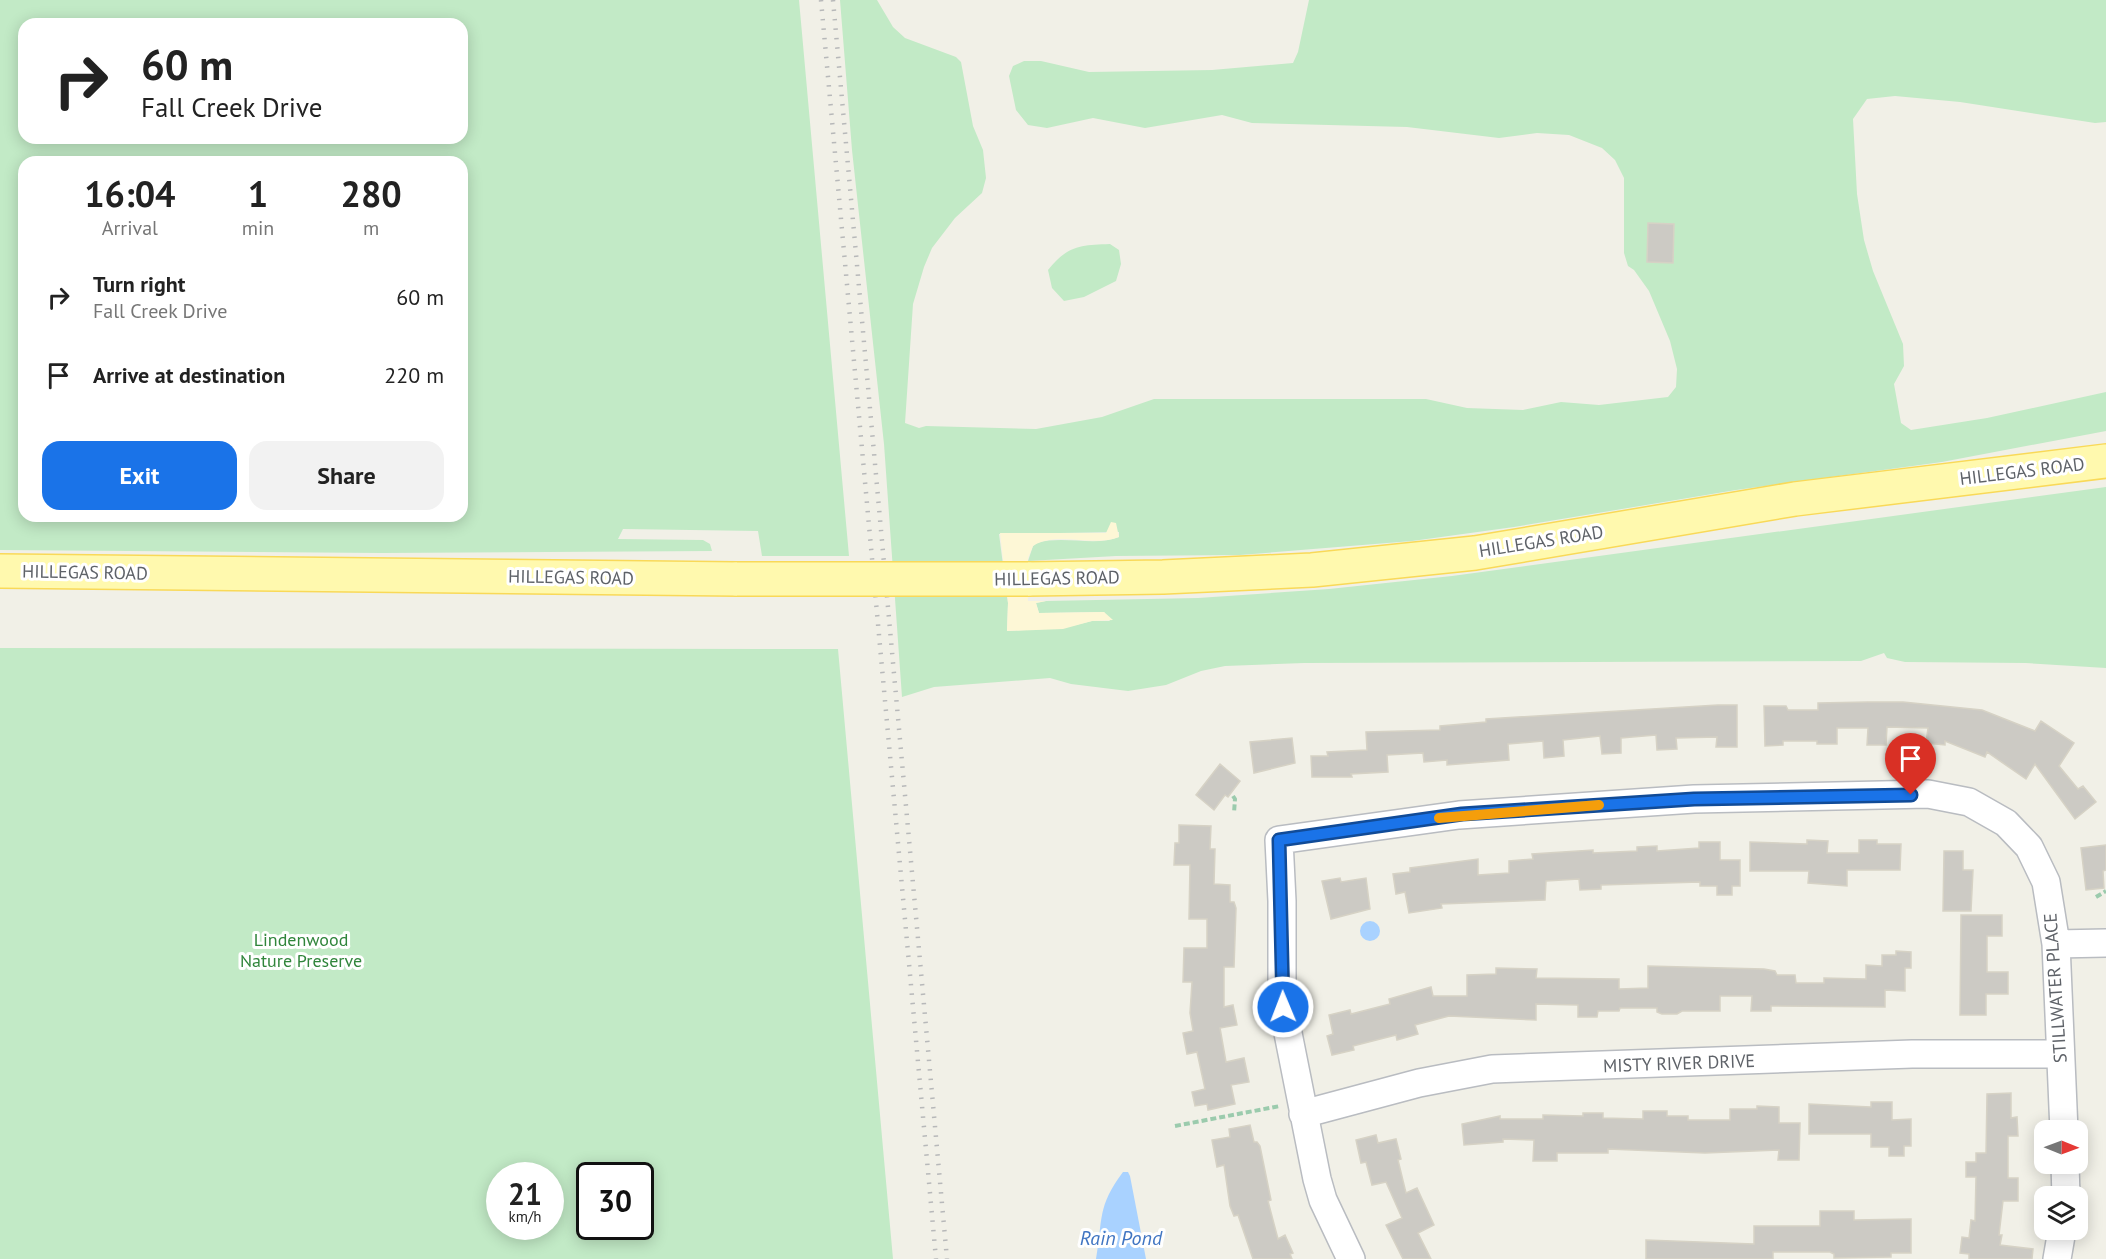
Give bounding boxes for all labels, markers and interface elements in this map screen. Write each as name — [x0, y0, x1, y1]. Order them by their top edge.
text: 60 m — [141, 37, 233, 92]
icon: right — [42, 42, 120, 120]
text: Fall Creek Drive — [141, 90, 322, 124]
text: 16:04 — [84, 170, 176, 217]
text: 1 — [248, 170, 268, 217]
text: 280 — [341, 170, 402, 217]
text: Arrival — [102, 215, 158, 241]
text: min — [242, 215, 274, 241]
text: m — [363, 215, 379, 241]
text: Turn right — [93, 270, 185, 298]
icon: right — [42, 281, 75, 314]
text: 60 m — [396, 283, 444, 311]
text: Fall Creek Drive — [93, 298, 227, 324]
icon: arrive — [42, 359, 75, 392]
text: Arrive at destination — [93, 361, 285, 389]
text: 220 m — [384, 361, 444, 389]
button: Exit — [42, 441, 237, 510]
button: Share — [249, 441, 444, 510]
street label: HILLEGAS ROAD — [1958, 452, 2086, 490]
street label: HILLEGAS ROAD — [1477, 520, 1605, 562]
street label: HILLEGAS ROAD — [22, 559, 148, 585]
street label: HILLEGAS ROAD — [508, 564, 634, 590]
street label: HILLEGAS ROAD — [994, 565, 1120, 591]
pin — [1885, 733, 1936, 795]
icon: arrive — [1894, 742, 1927, 775]
street label: STILLWATER PLACE — [2038, 912, 2072, 1064]
park label: Lindenwood Nature Preserve — [240, 928, 362, 972]
position arrow — [1251, 975, 1315, 1039]
street label: MISTY RIVER DRIVE — [1603, 1049, 1755, 1077]
north arrow — [2034, 1120, 2088, 1174]
map controls — [2034, 1120, 2088, 1240]
speed limit sign: 30 — [576, 1162, 654, 1240]
text: 21 — [508, 1174, 542, 1213]
button: layers — [2034, 1186, 2088, 1240]
text: km/h — [509, 1207, 541, 1226]
water label: Rain Pond — [1080, 1225, 1163, 1251]

